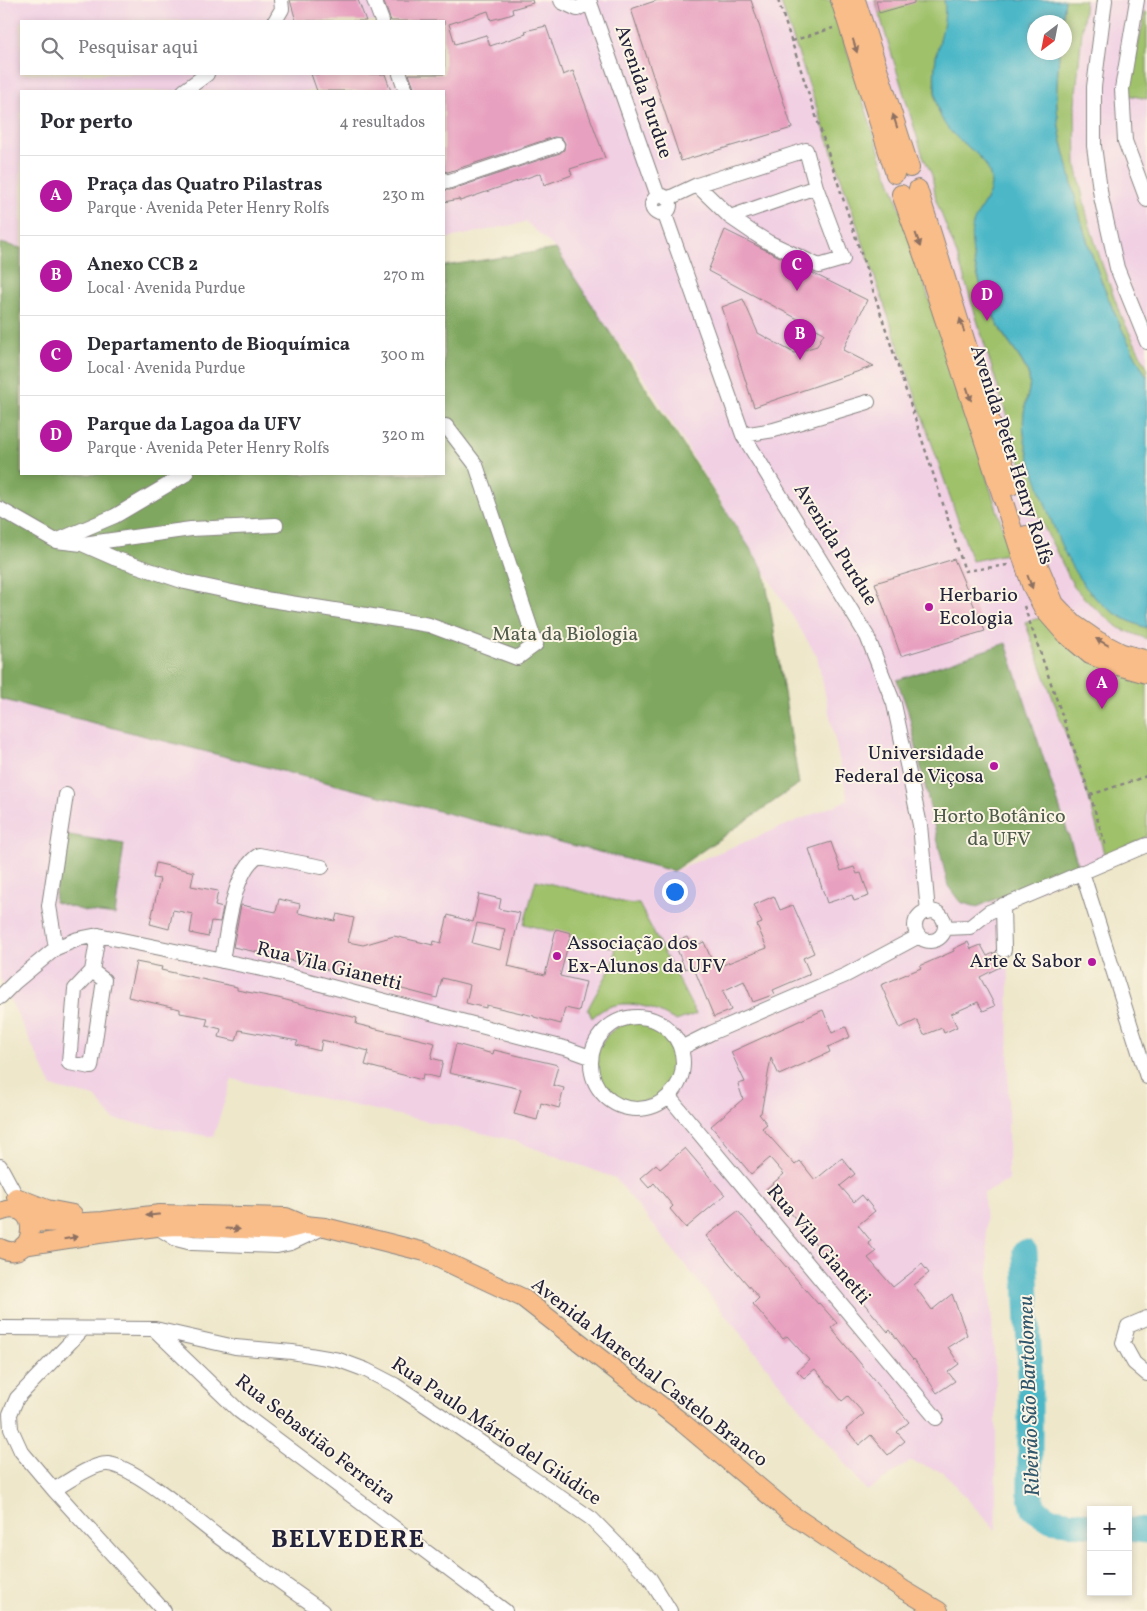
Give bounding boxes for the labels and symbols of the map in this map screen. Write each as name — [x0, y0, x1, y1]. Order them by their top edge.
north arrow — [1027, 15, 1072, 60]
street label: Avenida Purdue — [607, 22, 679, 162]
one-way arrow — [852, 39, 860, 54]
one-way arrow — [891, 114, 898, 129]
one-way arrow — [914, 233, 922, 248]
pin: C — [781, 250, 813, 291]
pin: D — [971, 280, 1003, 321]
one-way arrow — [957, 318, 965, 333]
pin: B — [784, 319, 816, 360]
street label: Avenida Peter Henry Rolfs — [962, 342, 1060, 568]
one-way arrow — [965, 387, 973, 402]
street label: Avenida Purdue — [786, 479, 884, 611]
one-way arrow — [1026, 575, 1034, 590]
place label: Herbario Ecologia — [939, 582, 1018, 633]
marker: Herbario Ecologia — [923, 601, 935, 613]
park label: Mata da Biologia — [492, 621, 638, 649]
one-way arrow — [1095, 638, 1108, 647]
pin: A — [1086, 668, 1118, 709]
place label: Universidade Federal de Viçosa — [834, 740, 984, 791]
marker: Universidade Federal de Viçosa — [988, 760, 1000, 772]
park label: Horto Botânico da UFV — [932, 803, 1066, 854]
your location — [662, 879, 688, 905]
place label: Associação dos Ex-Alunos da UFV — [567, 930, 726, 981]
street label: Rua Vila Gianetti — [253, 935, 405, 999]
place label: Arte & Sabor — [969, 948, 1082, 976]
marker: Associação dos Ex-Alunos da UFV — [551, 950, 563, 962]
marker: Arte & Sabor — [1086, 956, 1098, 968]
street label: Rua Vila Gianetti — [759, 1179, 877, 1311]
one-way arrow — [145, 1211, 161, 1219]
one-way arrow — [225, 1225, 241, 1233]
one-way arrow — [64, 1234, 80, 1242]
street label: Avenida Marechal Castelo Branco — [525, 1272, 773, 1474]
water label: Ribeirão São Bartolomeu — [1012, 1295, 1048, 1497]
street label: Rua Paulo Mário del Giúdice — [385, 1351, 607, 1513]
street label: Rua Sebastião Ferreira — [229, 1368, 401, 1512]
district label: BELVEDERE — [271, 1523, 425, 1558]

